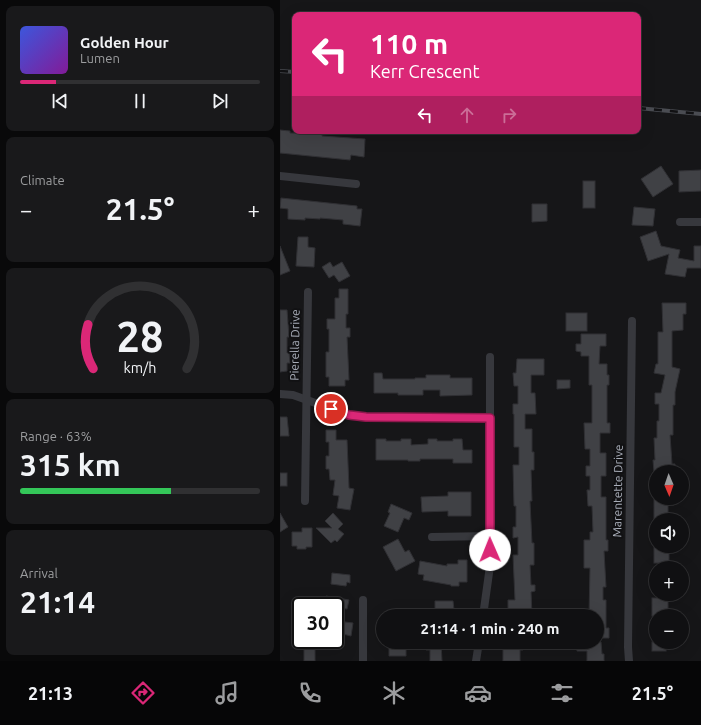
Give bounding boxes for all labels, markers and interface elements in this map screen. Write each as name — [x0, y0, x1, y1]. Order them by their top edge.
icon: left — [304, 28, 356, 80]
text: 110 m — [370, 28, 448, 59]
text: Golden Hour — [80, 34, 169, 51]
text: Lumen — [80, 51, 120, 65]
text: Kerr Crescent — [370, 61, 480, 81]
icon: previous — [49, 90, 71, 112]
icon: pause — [129, 90, 151, 112]
icon: next — [209, 90, 231, 112]
icon: left — [414, 104, 436, 126]
icon: ahead — [456, 104, 478, 126]
icon: right — [498, 104, 520, 126]
text: Climate — [20, 173, 65, 187]
text: 21.5° — [106, 192, 174, 226]
text: − — [20, 197, 32, 222]
text: + — [248, 197, 260, 222]
street label: Pierella Drive — [287, 309, 302, 381]
text: 28 — [117, 312, 163, 359]
text: km/h — [124, 359, 156, 375]
pin — [314, 392, 348, 426]
icon: arrive — [320, 398, 342, 420]
text: Range · 63% — [20, 429, 92, 443]
street label: Marentette Drive — [610, 444, 625, 538]
text: 315 km — [20, 448, 121, 482]
north arrow — [649, 465, 689, 505]
map controls — [649, 465, 689, 649]
button: sound — [649, 513, 689, 553]
position arrow — [469, 529, 511, 571]
button: + — [649, 561, 689, 601]
text: Arrival — [20, 566, 58, 580]
text: 21:14 — [20, 585, 95, 619]
speed limit sign: 30 — [292, 597, 344, 649]
button: − — [649, 609, 689, 649]
text: 21:14 · 1 min · 240 m — [421, 620, 559, 637]
icon: directions — [129, 679, 157, 707]
icon: music — [213, 679, 241, 707]
icon: phone — [296, 679, 324, 707]
icon: climate — [380, 679, 408, 707]
icon: car — [464, 679, 492, 707]
icon: filters — [548, 679, 576, 707]
text: 21:13 — [28, 683, 73, 703]
text: 21.5° — [632, 683, 673, 703]

